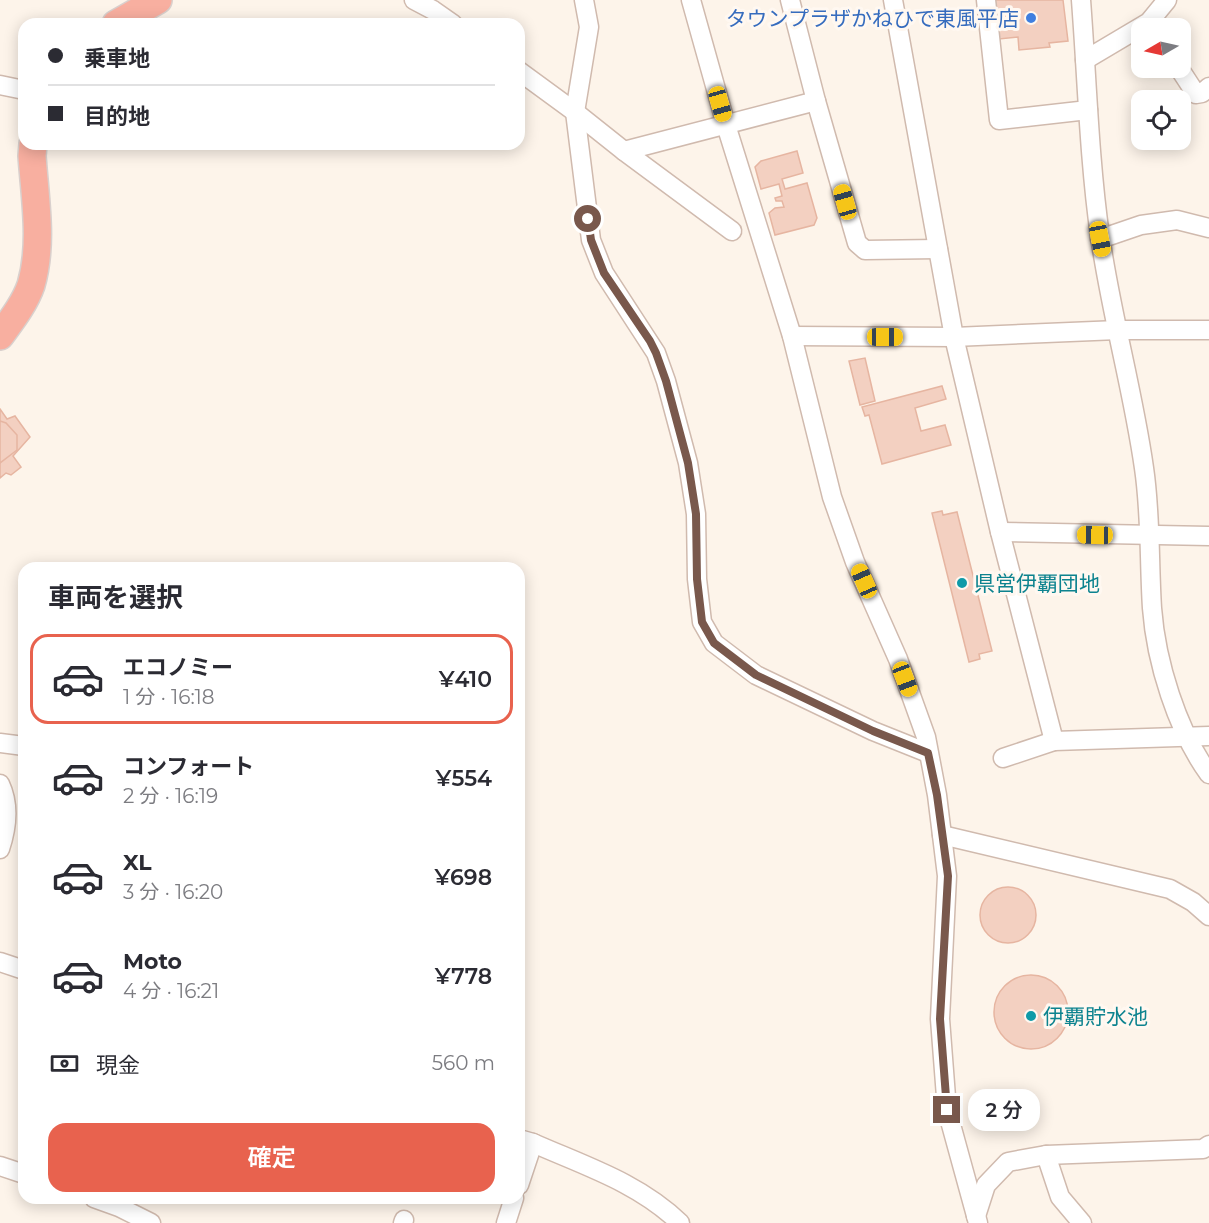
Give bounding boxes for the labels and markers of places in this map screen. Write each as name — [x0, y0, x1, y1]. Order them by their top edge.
place label: タウンプラザかねひで東風平店 — [726, 6, 1019, 31]
marker: タウンプラザかねひで東風平店 — [1024, 11, 1038, 25]
place label: 県営伊覇団地 — [974, 571, 1100, 596]
marker: 県営伊覇団地 — [955, 576, 969, 590]
place label: 伊覇貯水池 — [1043, 1004, 1148, 1029]
marker: 伊覇貯水池 — [1024, 1009, 1038, 1023]

